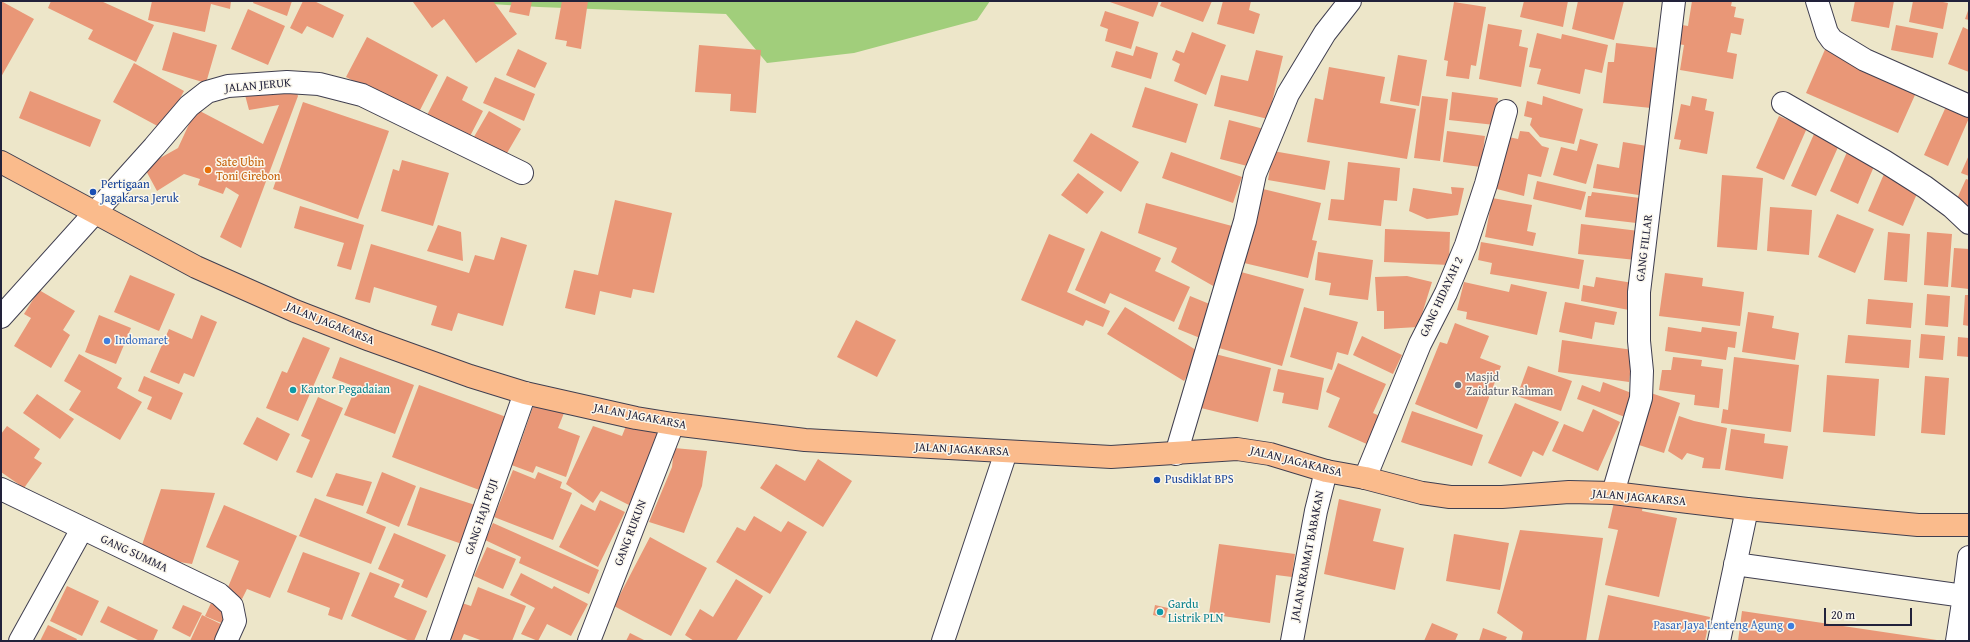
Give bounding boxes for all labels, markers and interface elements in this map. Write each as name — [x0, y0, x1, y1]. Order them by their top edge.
street label: JALAN JERUK — [224, 76, 292, 96]
place label: Sate Ubin Toni Cirebon — [216, 156, 280, 184]
marker: Sate Ubin Toni Cirebon — [203, 165, 213, 175]
place label: Pertigaan Jagakarsa Jeruk — [101, 178, 179, 206]
marker: Pertigaan Jagakarsa Jeruk — [88, 187, 98, 197]
street label: GANG FILLAR — [1634, 214, 1656, 282]
street label: GANG HIDAYAH 2 — [1417, 255, 1467, 339]
street label: JALAN JAGAKARSA — [284, 300, 376, 348]
place label: Indomaret — [115, 334, 168, 348]
marker: Indomaret — [102, 336, 112, 346]
place label: Masjid Zaidatur Rahman — [1466, 371, 1553, 399]
marker: Masjid Zaidatur Rahman — [1453, 380, 1463, 390]
place label: Kantor Pegadaian — [301, 383, 390, 397]
marker: Kantor Pegadaian — [288, 385, 298, 395]
street label: JALAN JAGAKARSA — [592, 401, 688, 433]
street label: JALAN JAGAKARSA — [915, 440, 1009, 460]
street label: JALAN JAGAKARSA — [1248, 444, 1344, 480]
place label: Pusdiklat BPS — [1165, 473, 1234, 487]
marker: Pusdiklat BPS — [1152, 475, 1162, 485]
street label: GANG HAJI PUJI — [462, 477, 502, 557]
street label: JALAN JAGAKARSA — [1591, 487, 1687, 509]
street label: JALAN KRAMAT BABAKAN — [1288, 490, 1328, 622]
street label: GANG RUKUN — [612, 498, 650, 568]
street label: GANG SUMMA — [98, 532, 170, 576]
place label: Gardu Listrik PLN — [1168, 598, 1223, 626]
scale bar — [1826, 600, 1914, 626]
text: 20 m — [1831, 606, 1855, 623]
marker: Gardu Listrik PLN — [1155, 607, 1165, 617]
place label: Pasar Jaya Lenteng Agung — [1653, 619, 1783, 633]
marker: Pasar Jaya Lenteng Agung — [1786, 621, 1796, 631]

